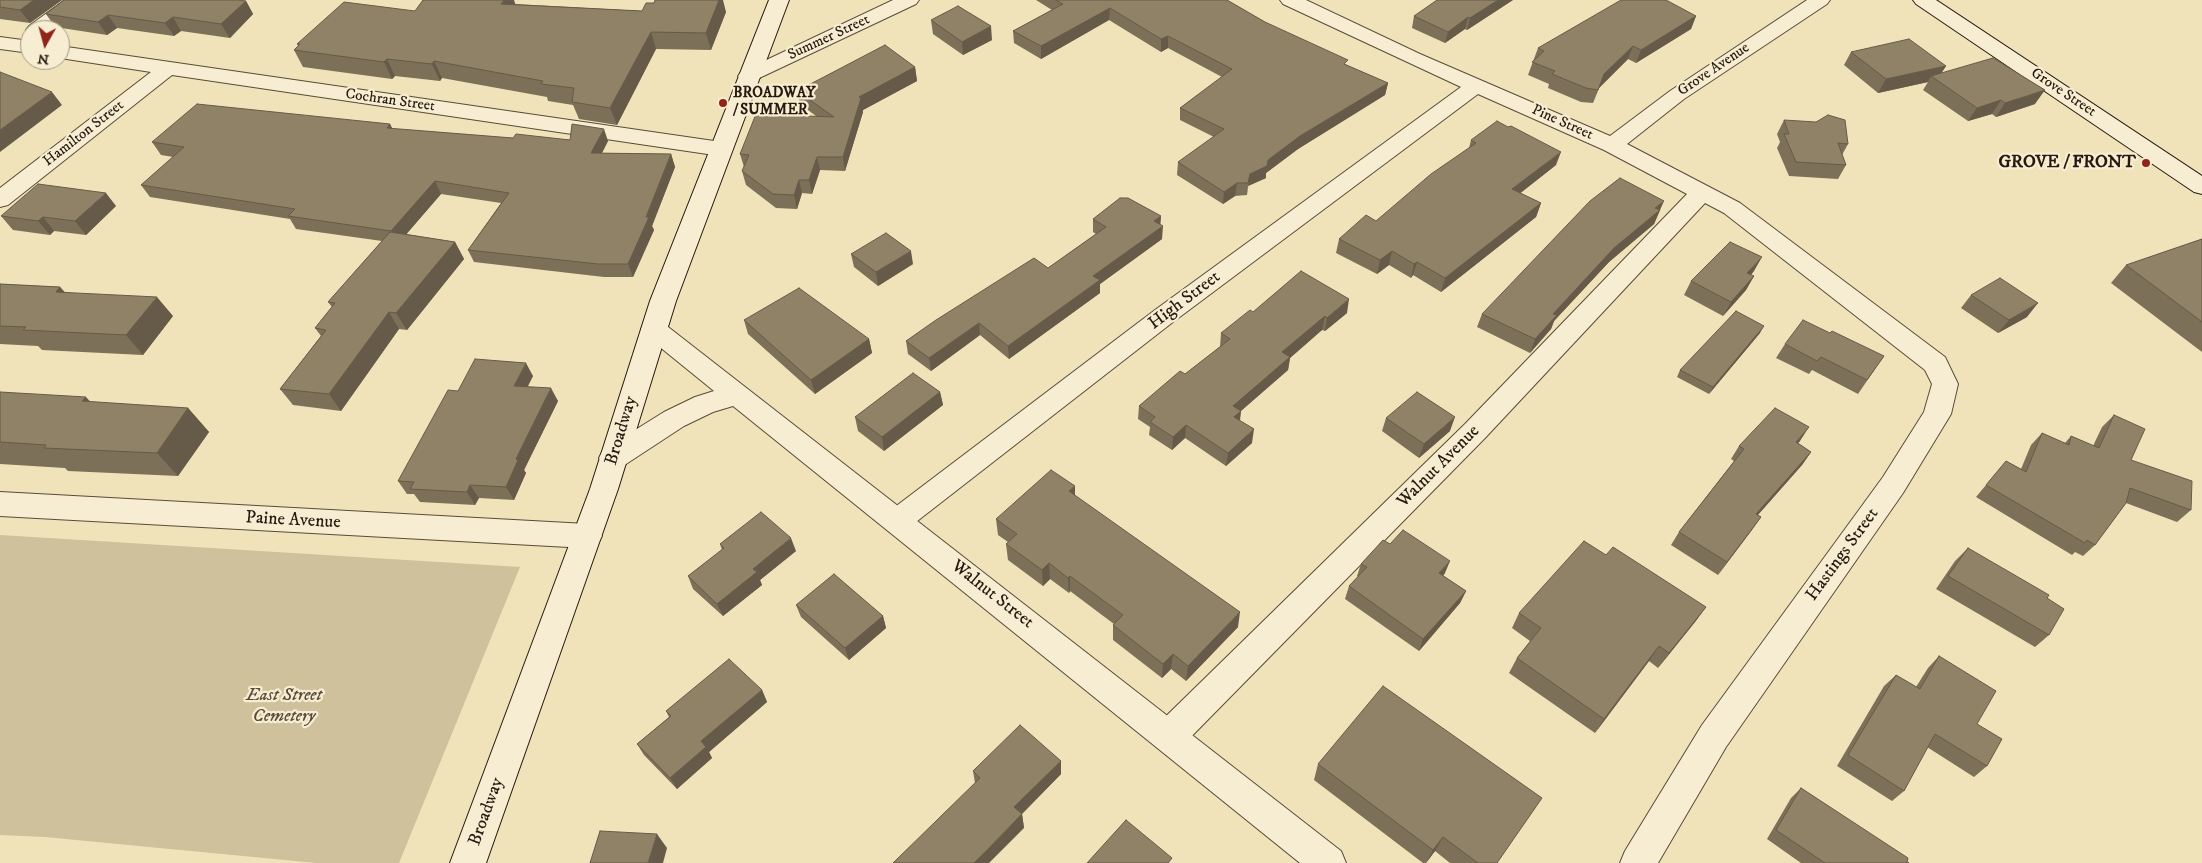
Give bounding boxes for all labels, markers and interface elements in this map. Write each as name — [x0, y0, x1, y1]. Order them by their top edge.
street label: Summer Street — [785, 11, 873, 65]
north arrow — [20, 20, 70, 70]
street label: Grove Avenue — [1675, 39, 1753, 101]
text: N — [36, 49, 50, 69]
street label: Grove Street — [2027, 65, 2099, 121]
place label: BROADWAY / SUMMER — [733, 85, 815, 120]
street label: Cochran Street — [344, 86, 436, 116]
street label: Hamilton Street — [40, 97, 128, 171]
marker: BROADWAY / SUMMER — [717, 97, 729, 109]
street label: Pine Street — [1529, 102, 1595, 144]
place label: GROVE / FRONT — [1998, 152, 2136, 174]
marker: GROVE / FRONT — [2140, 157, 2152, 169]
street label: High Street — [1145, 267, 1225, 335]
street label: Broadway — [601, 394, 643, 468]
street label: Walnut Avenue — [1393, 421, 1485, 513]
street label: Hastings Street — [1802, 504, 1884, 606]
street label: Paine Avenue — [245, 508, 341, 534]
street label: Walnut Street — [946, 556, 1038, 634]
park label: East Street Cemetery — [246, 685, 322, 728]
street label: Broadway — [465, 775, 509, 849]

